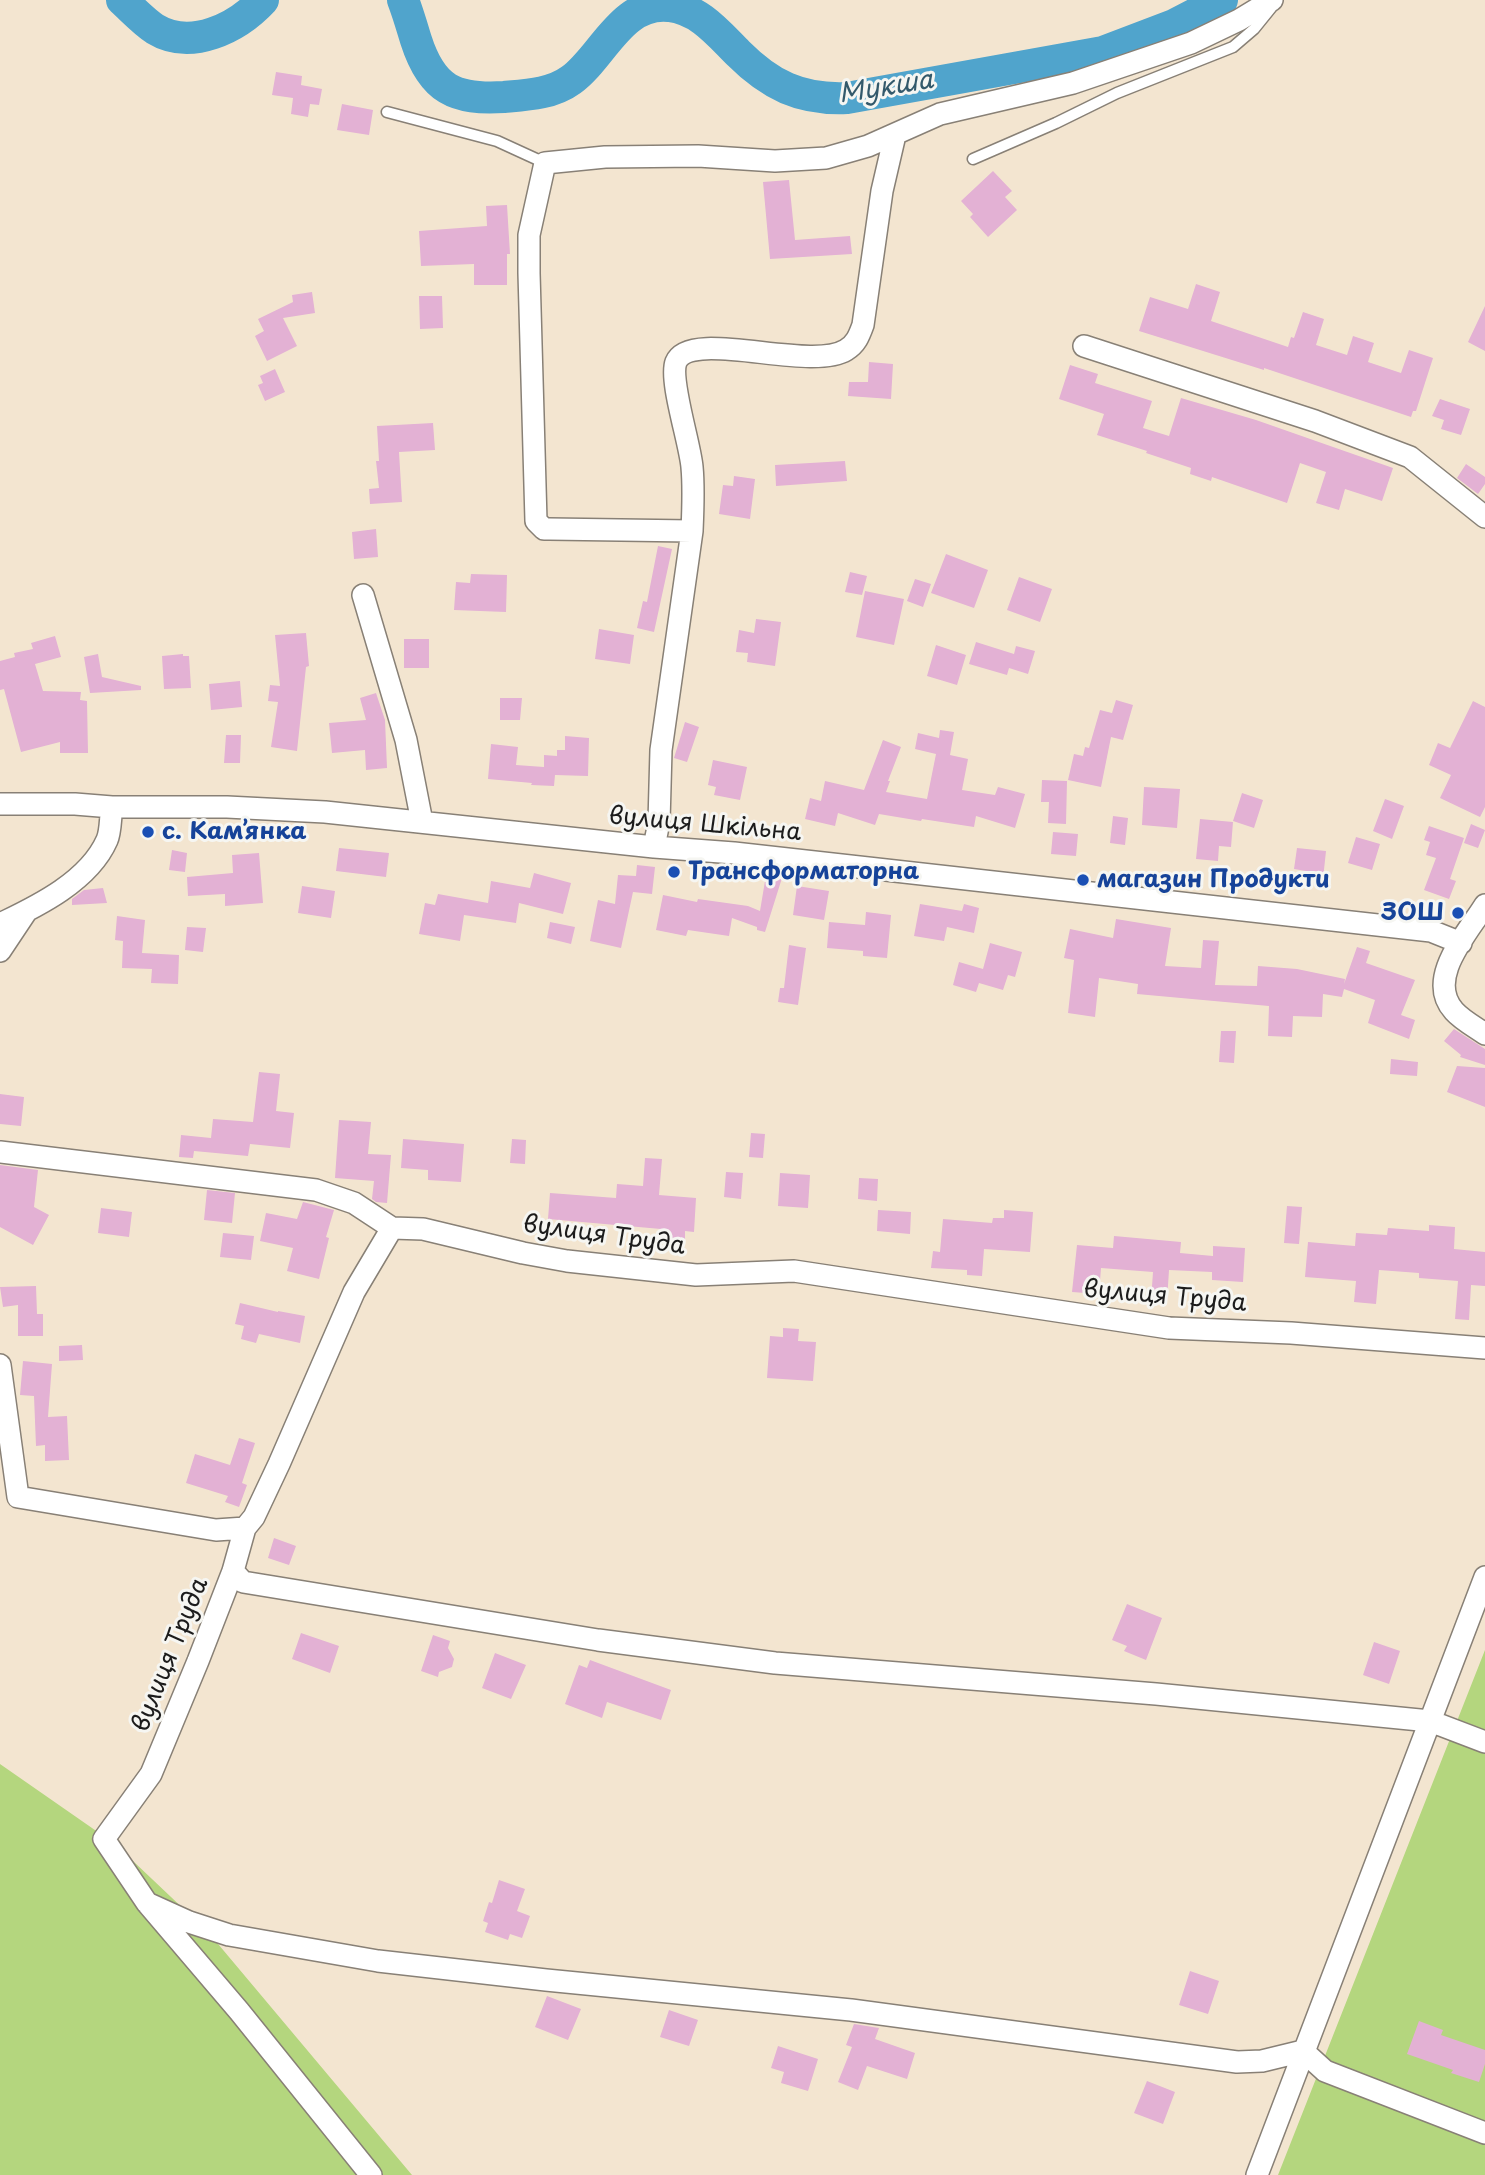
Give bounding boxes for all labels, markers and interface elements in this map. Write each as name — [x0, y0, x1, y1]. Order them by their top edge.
water label: Мукша — [836, 65, 936, 111]
street label: вулиця Шкільна — [608, 802, 802, 848]
place label: с. Кам’янка — [162, 818, 307, 846]
marker: с. Кам’янка — [140, 824, 156, 840]
place label: Трансформаторна — [688, 858, 919, 886]
marker: Трансформаторна — [666, 864, 682, 880]
place label: магазин Продукти — [1097, 866, 1330, 894]
marker: магазин Продукти — [1075, 872, 1091, 888]
place label: ЗОШ — [1381, 899, 1444, 927]
marker: ЗОШ — [1450, 905, 1466, 921]
street label: вулиця Труда — [521, 1210, 687, 1262]
street label: вулиця Труда — [1082, 1276, 1248, 1318]
street label: вулиця Труда — [127, 1574, 215, 1736]

